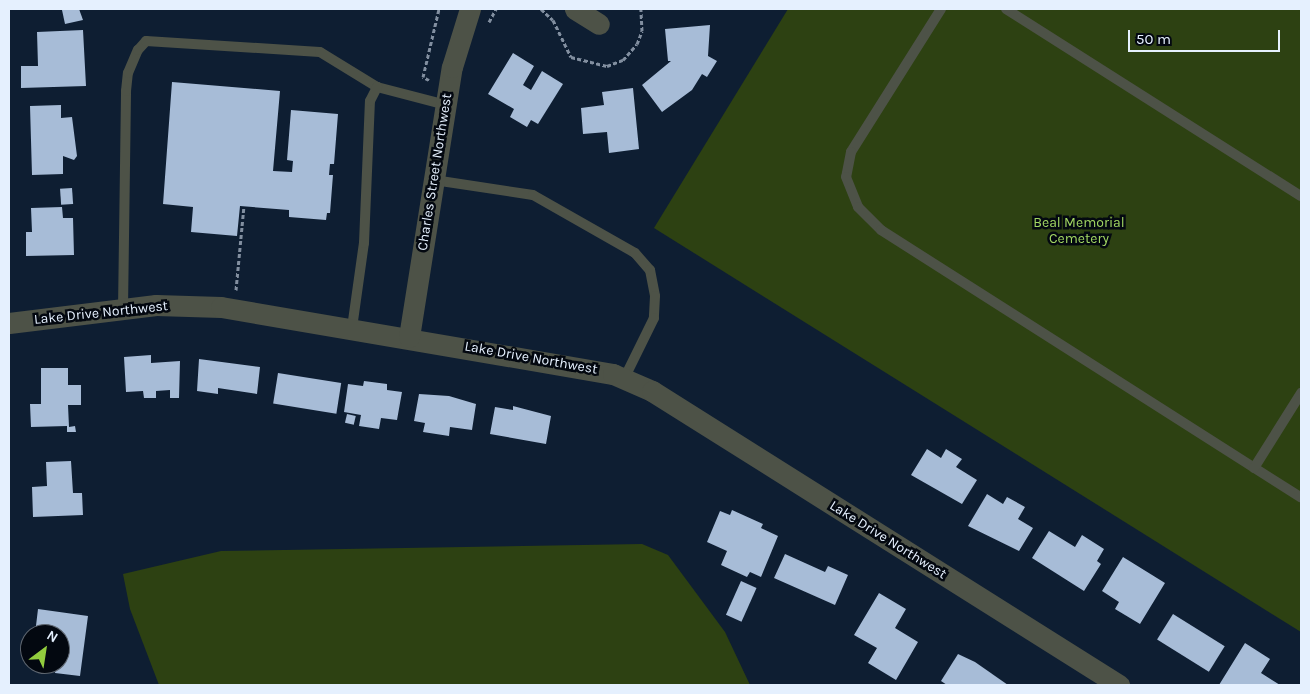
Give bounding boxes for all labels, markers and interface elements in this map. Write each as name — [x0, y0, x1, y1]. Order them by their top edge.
scale bar — [1130, 20, 1282, 52]
text: 50 m — [1136, 30, 1171, 48]
street label: Charles Street Northwest — [414, 92, 456, 252]
park label: Beal Memorial Cemetery — [1033, 215, 1125, 248]
street label: Lake Drive Northwest — [33, 298, 169, 328]
street label: Lake Drive Northwest — [463, 338, 599, 378]
street label: Lake Drive Northwest — [826, 497, 950, 583]
north arrow — [20, 624, 70, 674]
text: N — [44, 627, 61, 646]

